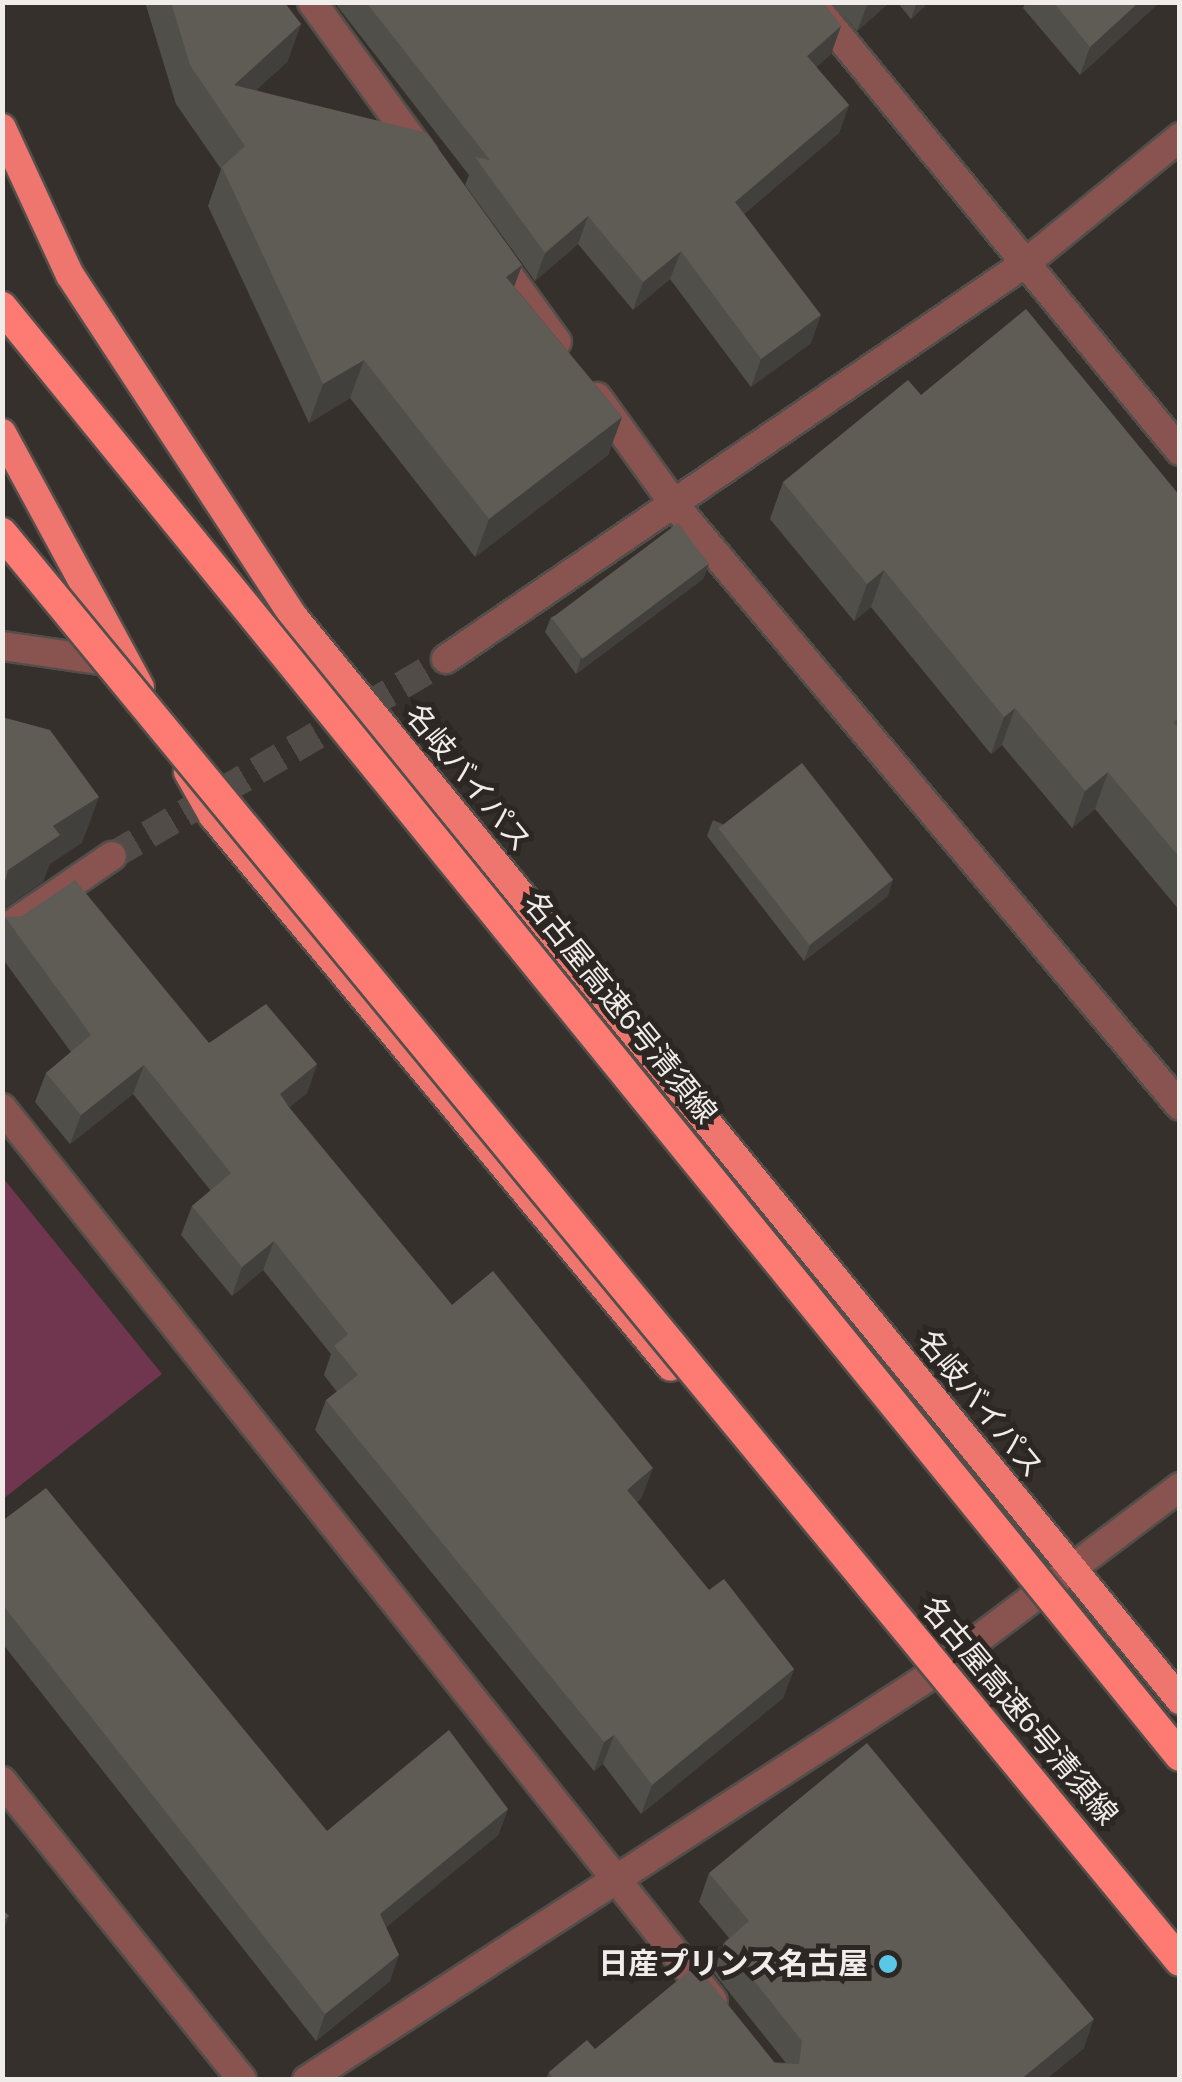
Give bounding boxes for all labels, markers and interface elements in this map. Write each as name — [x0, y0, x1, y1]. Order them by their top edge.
street label: 名岐バイパス — [397, 697, 539, 859]
street label: 名古屋高速6号清須線 — [516, 885, 724, 1131]
street label: 名岐バイパス — [909, 1323, 1051, 1485]
street label: 名古屋高速6号清須線 — [913, 1590, 1125, 1832]
place label: 日産プリンス名古屋 — [598, 1946, 868, 1982]
marker: 日産プリンス名古屋 — [877, 1953, 899, 1975]

